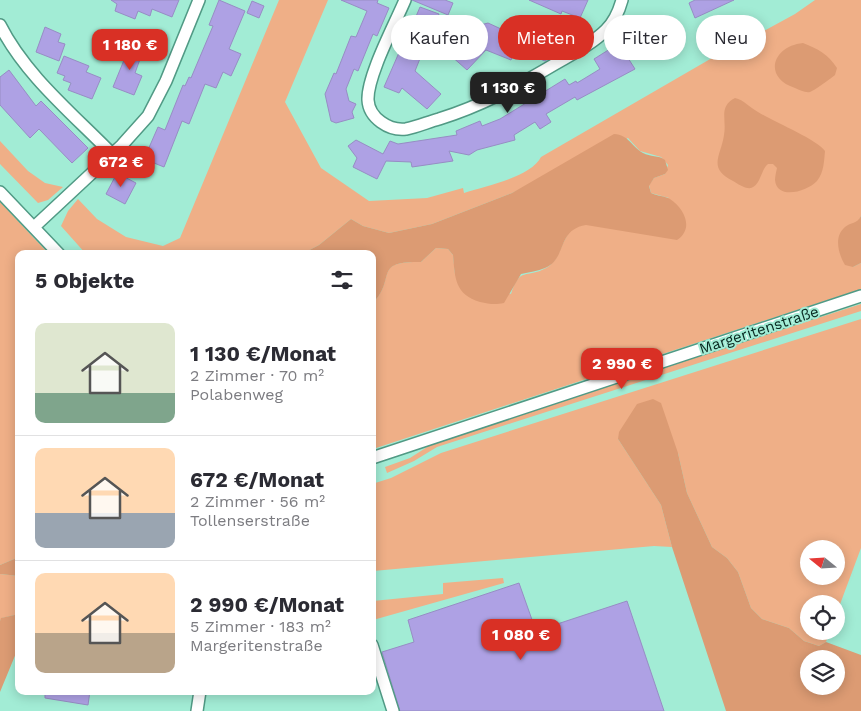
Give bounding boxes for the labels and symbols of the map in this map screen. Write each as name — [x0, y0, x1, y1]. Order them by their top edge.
pin: 1 180 € — [84, 28, 176, 71]
pin: 1 130 € — [462, 72, 554, 114]
pin: 672 € — [86, 146, 156, 188]
street label: Margeritenstraße — [697, 302, 821, 358]
pin: 2 990 € — [576, 348, 668, 390]
north arrow — [800, 540, 845, 585]
pin: 1 080 € — [475, 618, 567, 661]

